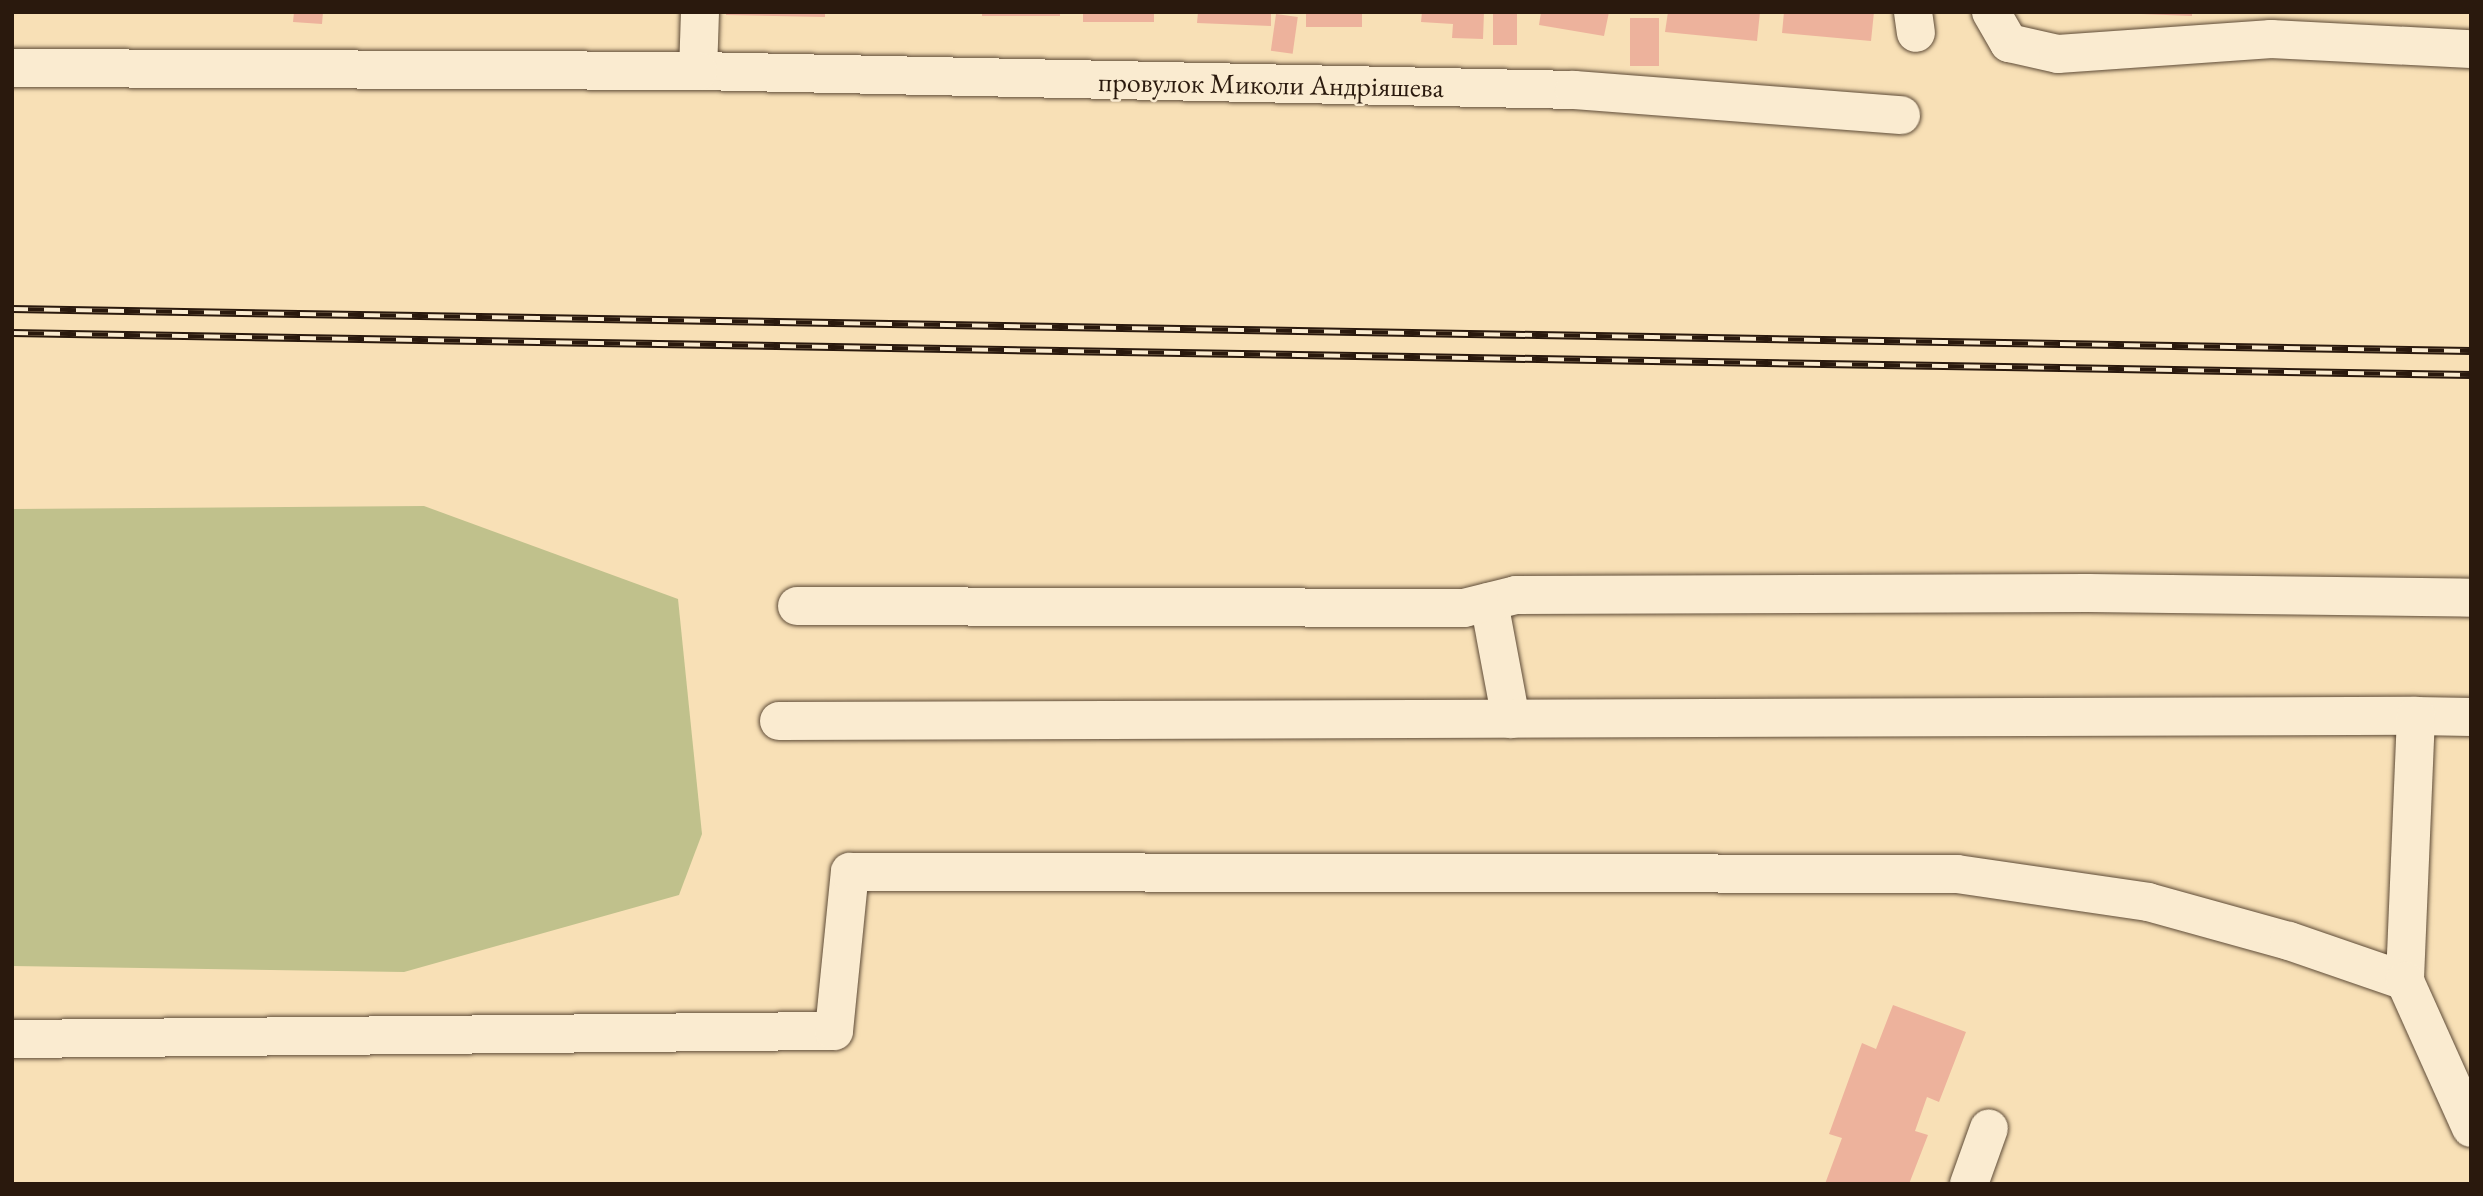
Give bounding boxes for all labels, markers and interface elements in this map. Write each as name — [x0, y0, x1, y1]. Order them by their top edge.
street label: провулок Миколи Андріяшева — [1098, 64, 1444, 104]

